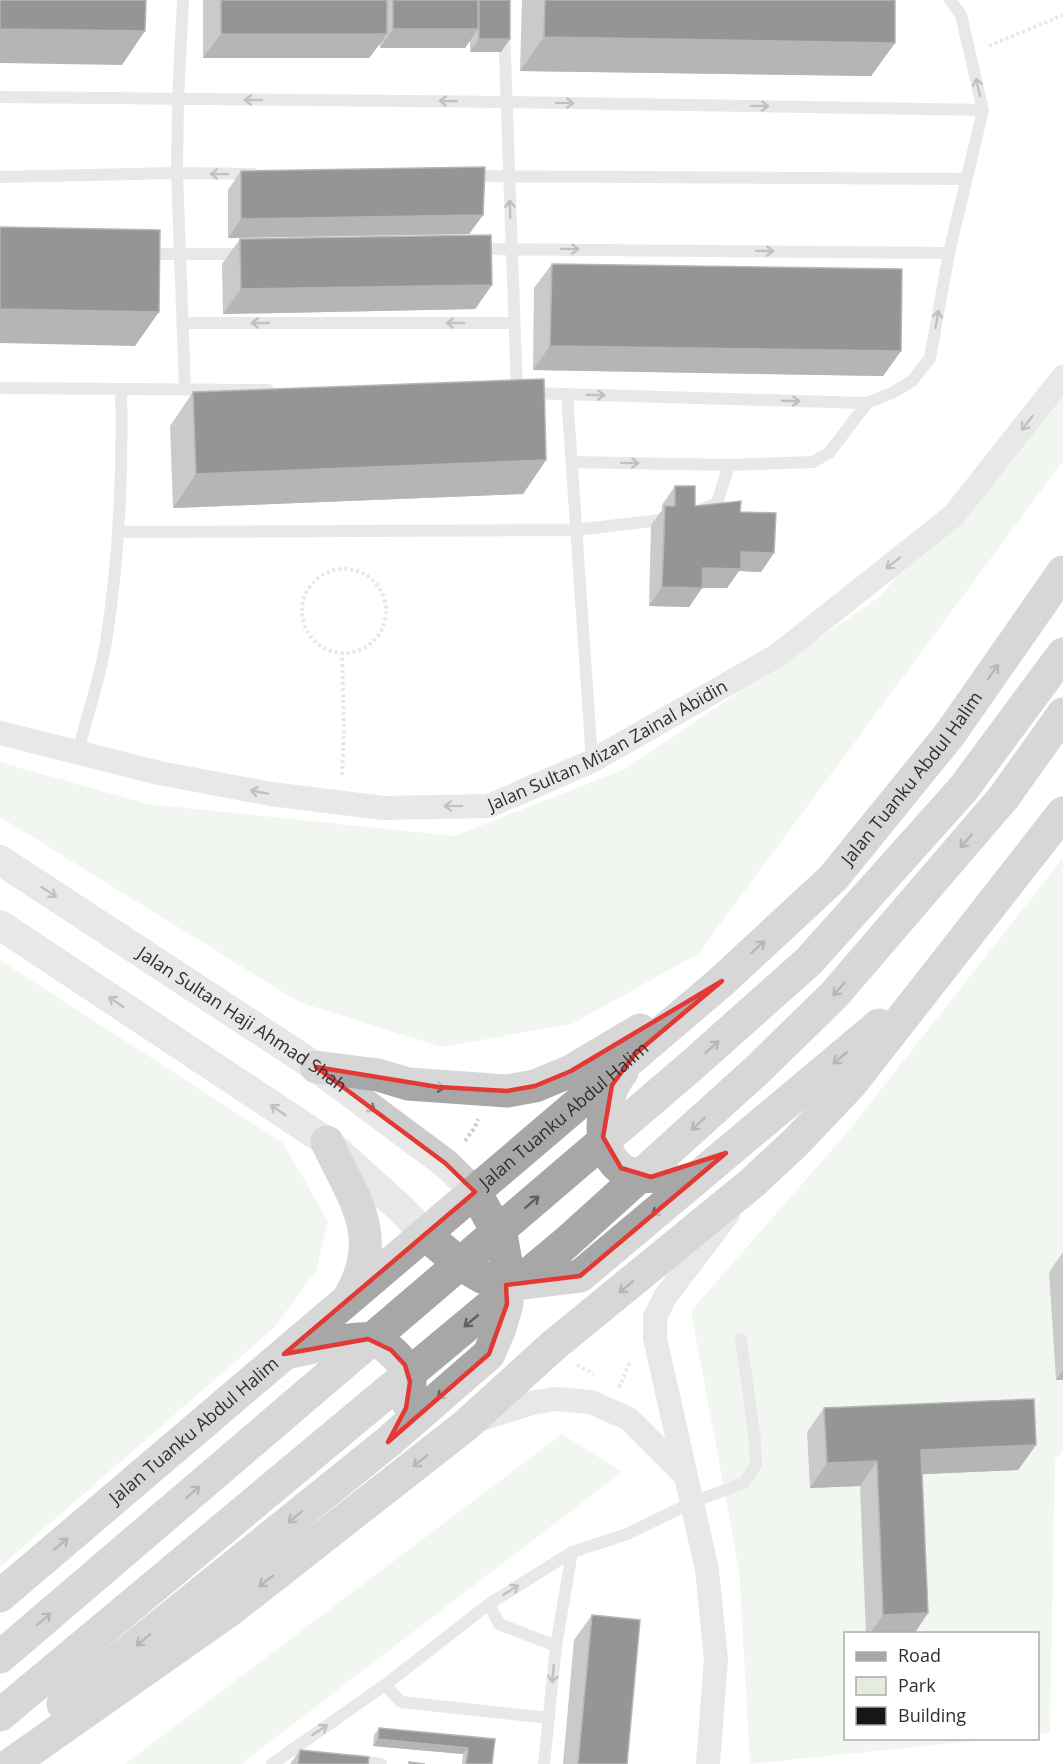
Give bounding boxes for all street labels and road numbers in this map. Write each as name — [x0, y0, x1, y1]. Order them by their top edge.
street label: Jalan Sultan Mizan Zainal Abidin — [482, 673, 731, 817]
street label: Jalan Tuanku Abdul Halim — [834, 686, 987, 871]
street label: Jalan Sultan Haji Ahmad Shah — [132, 939, 352, 1097]
street label: Jalan Tuanku Abdul Halim — [472, 1036, 653, 1195]
street label: Jalan Tuanku Abdul Halim — [102, 1351, 283, 1510]

